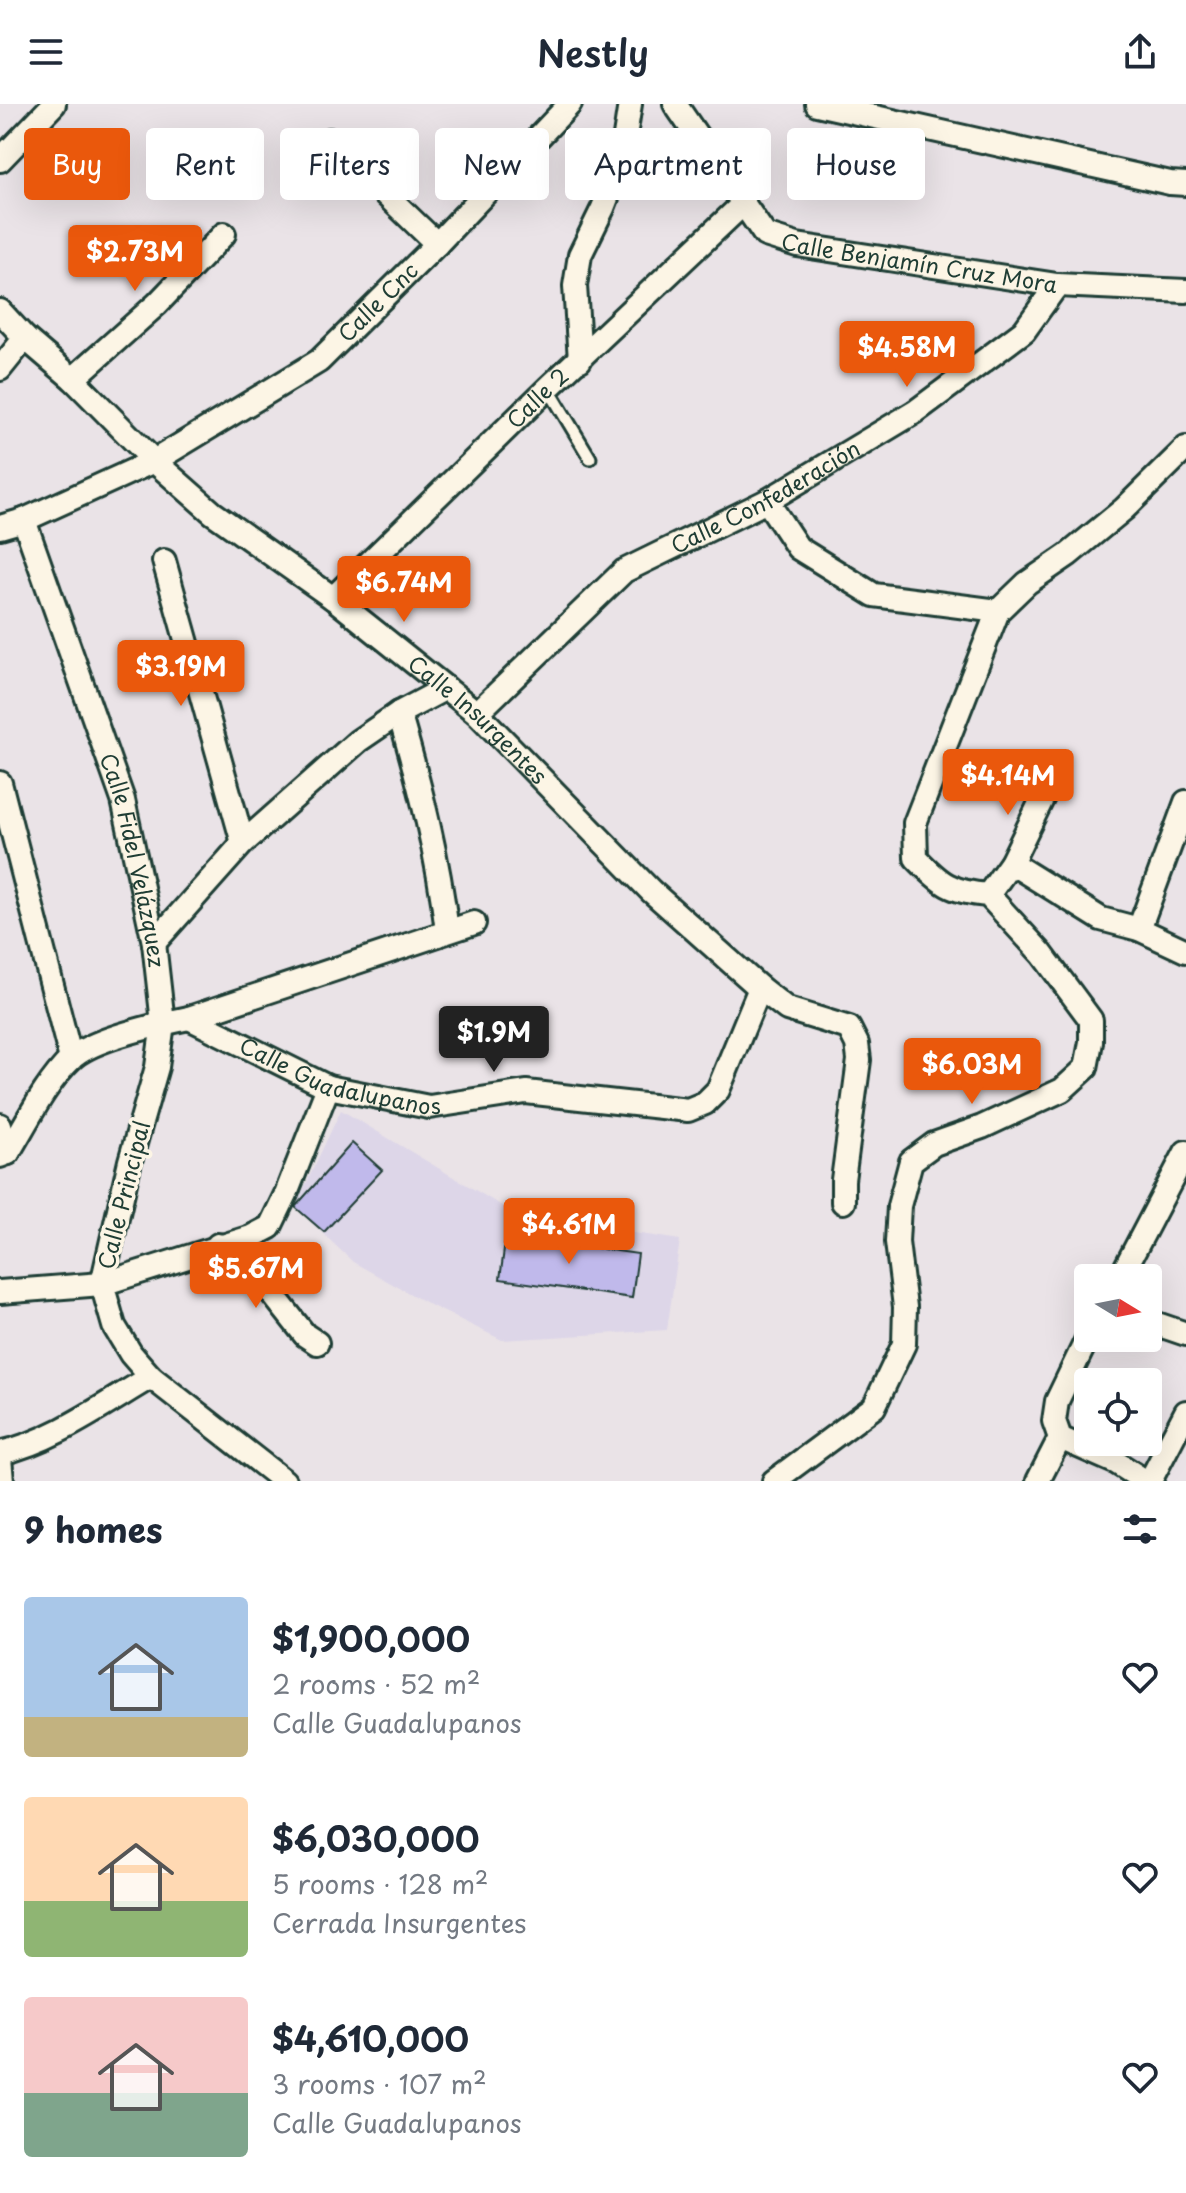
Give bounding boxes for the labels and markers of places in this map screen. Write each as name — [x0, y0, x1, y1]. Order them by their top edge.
pin: $2.73M — [70, 225, 200, 293]
pin: $4.58M — [842, 321, 972, 389]
pin: $6.74M — [339, 556, 469, 624]
pin: $3.19M — [116, 640, 246, 708]
pin: $4.14M — [943, 749, 1073, 817]
pin: $1.9M — [438, 1006, 550, 1074]
pin: $6.03M — [907, 1038, 1037, 1106]
pin: $4.61M — [504, 1198, 634, 1266]
pin: $5.67M — [191, 1242, 321, 1310]

